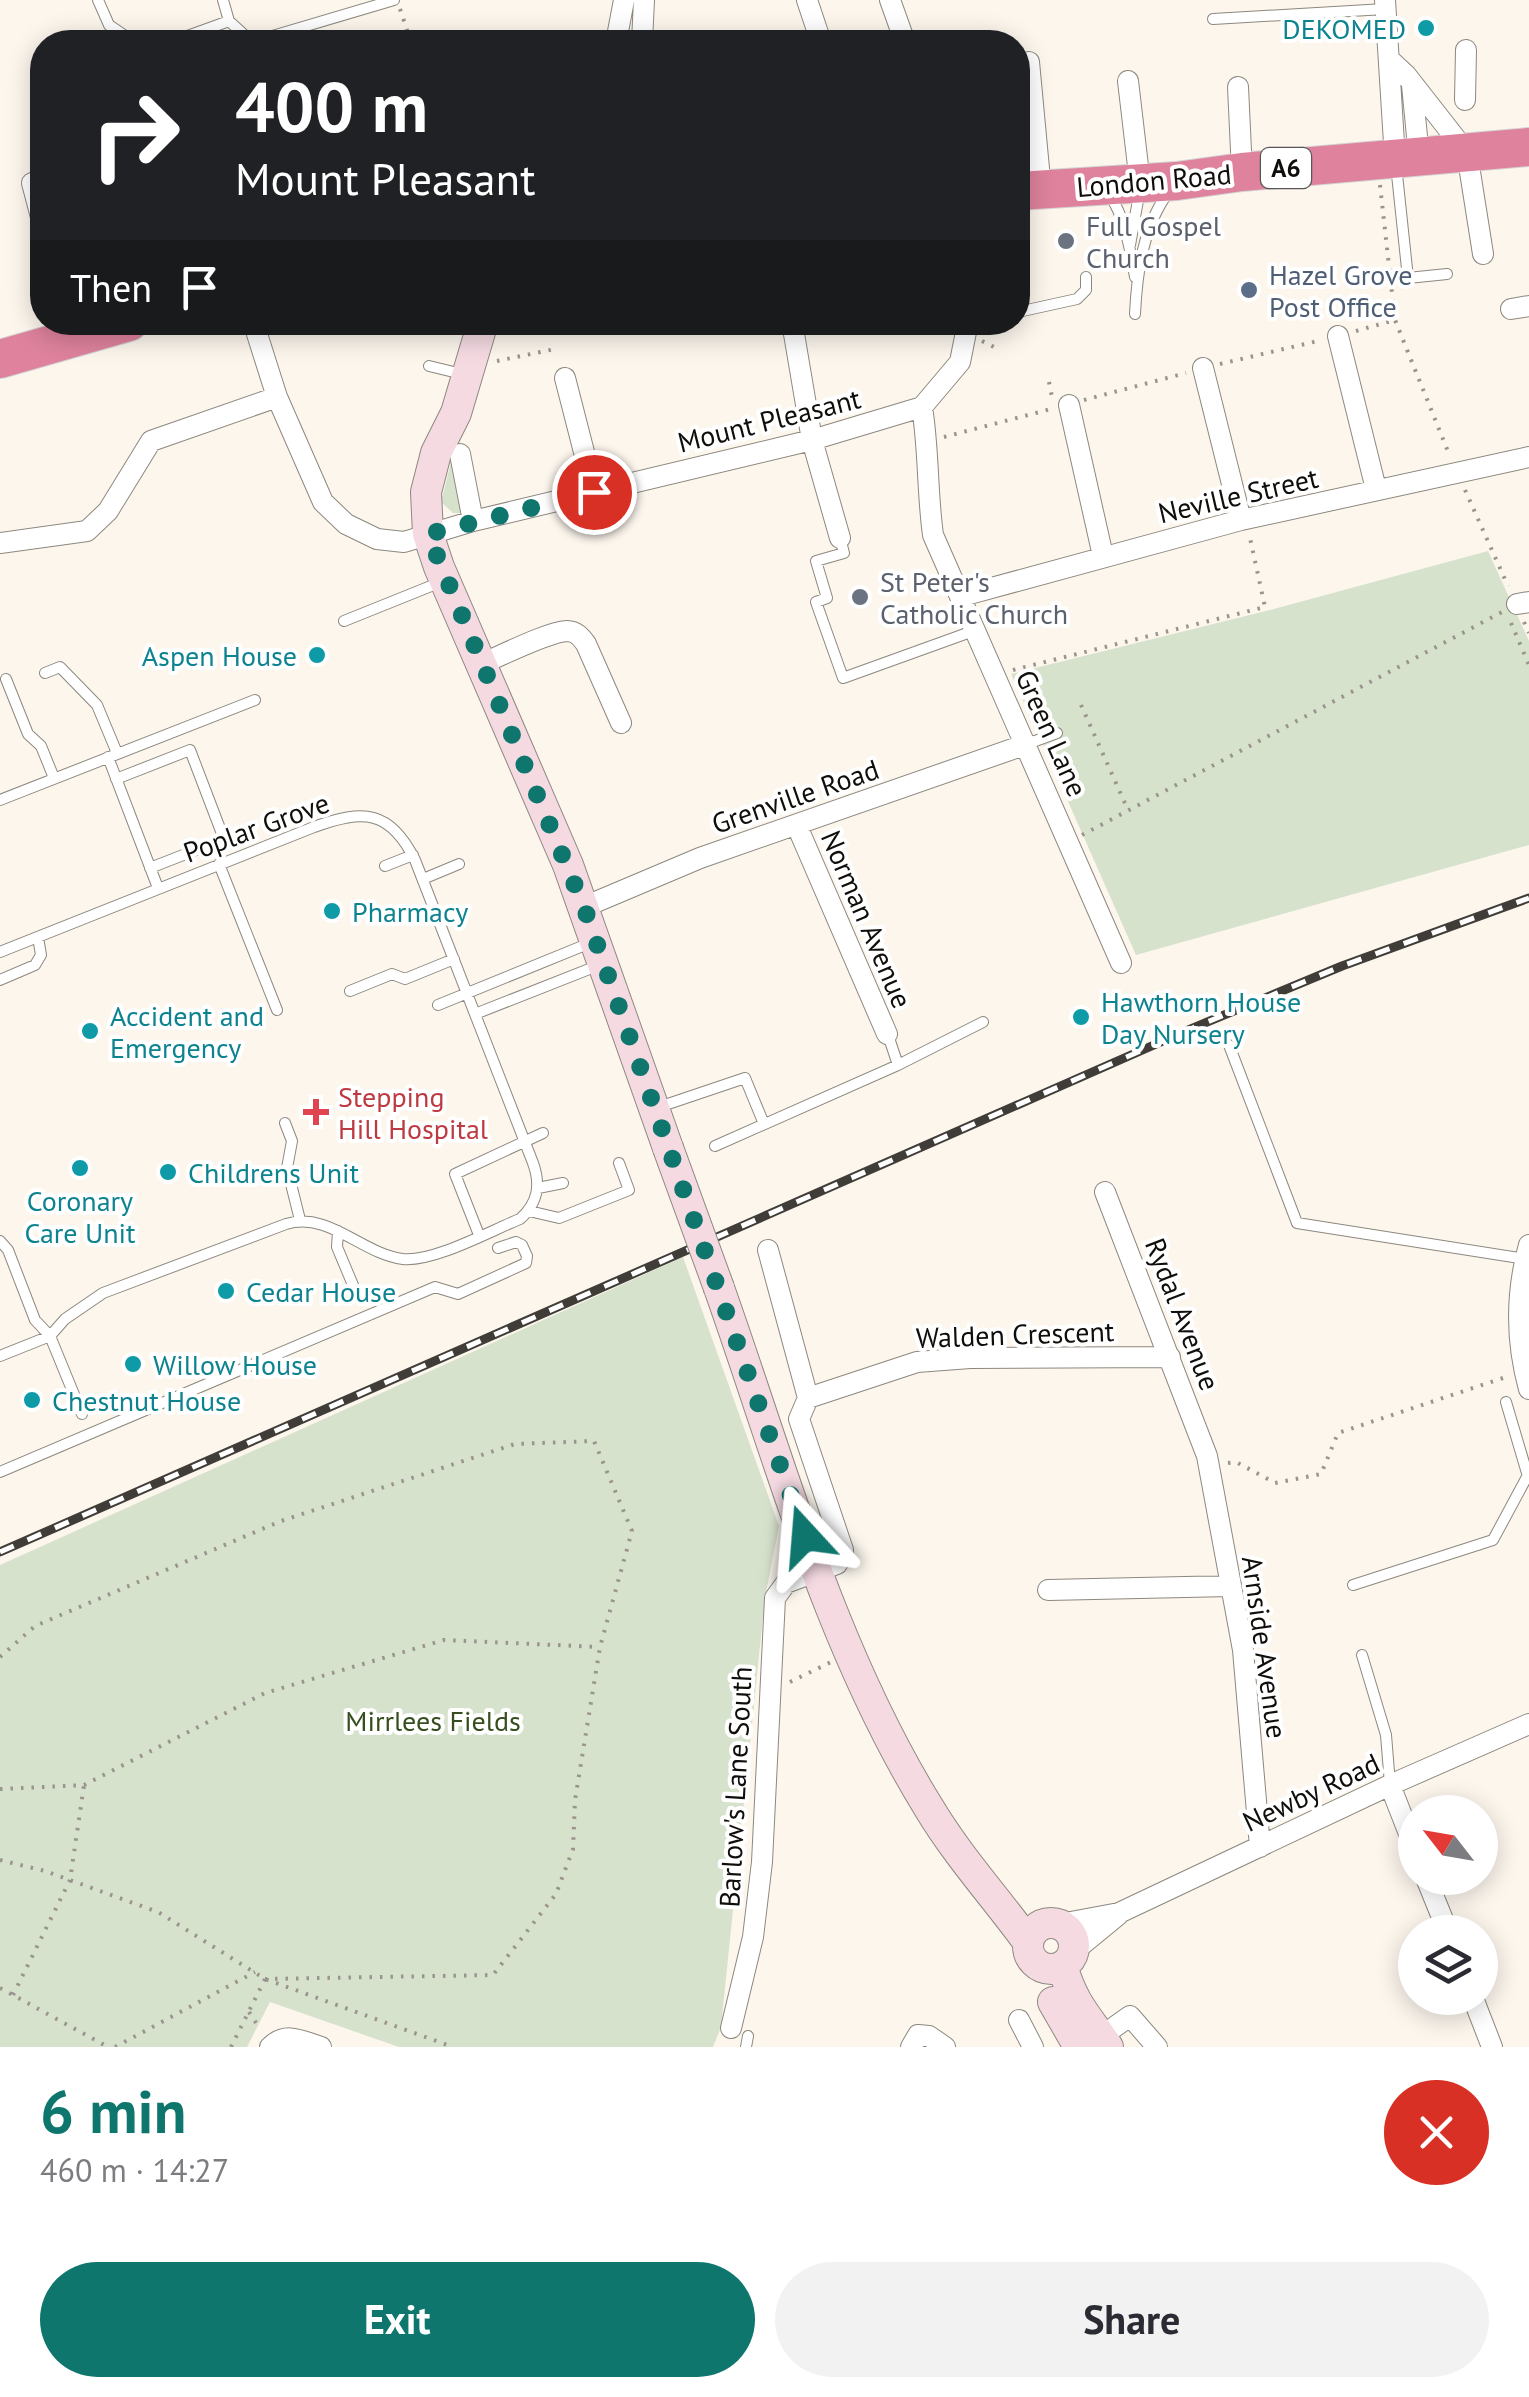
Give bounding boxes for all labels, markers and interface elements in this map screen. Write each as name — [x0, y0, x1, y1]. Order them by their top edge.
place label: DEKOMED — [1282, 10, 1406, 47]
marker: DEKOMED — [1415, 17, 1437, 39]
text: 400 m — [235, 61, 428, 151]
icon: right — [70, 70, 200, 200]
road number: A6 — [1261, 148, 1311, 188]
text: Mount Pleasant — [235, 149, 535, 207]
street label: London Road — [1075, 155, 1233, 205]
place label: Full Gospel Church — [1086, 207, 1221, 276]
marker: Full Gospel Church — [1055, 230, 1077, 252]
place label: Hazel Grove Post Office — [1269, 256, 1412, 325]
icon: arrive — [172, 260, 227, 315]
text: Then — [70, 263, 152, 312]
marker: Hazel Grove Post Office — [1238, 279, 1260, 301]
street label: Mount Pleasant — [674, 379, 865, 461]
pin — [552, 450, 637, 535]
street label: Neville Street — [1154, 459, 1322, 531]
icon: arrive — [567, 465, 622, 520]
place label: St Peter's Catholic Church — [880, 563, 1068, 632]
marker: St Peter's Catholic Church — [849, 586, 871, 608]
place label: Aspen House — [142, 637, 297, 674]
marker: Aspen House — [306, 644, 328, 666]
street label: Green Lane — [1008, 664, 1096, 802]
street label: Grenville Road — [706, 750, 884, 842]
street label: Poplar Grove — [178, 784, 334, 870]
street label: Norman Avenue — [813, 825, 921, 1013]
place label: Pharmacy — [352, 893, 468, 930]
marker: Pharmacy — [321, 900, 343, 922]
place label: Hawthorn House Day Nursery — [1101, 983, 1301, 1052]
place label: Accident and Emergency — [110, 997, 264, 1066]
marker: Hawthorn House Day Nursery — [1070, 1006, 1092, 1028]
marker: Accident and Emergency — [79, 1020, 101, 1042]
place label: Stepping Hill Hospital — [338, 1078, 488, 1147]
marker: Stepping Hill Hospital — [303, 1099, 329, 1125]
place label: Childrens Unit — [188, 1154, 359, 1191]
marker: Coronary Care Unit — [69, 1157, 91, 1179]
marker: Childrens Unit — [157, 1161, 179, 1183]
place label: Coronary Care Unit — [24, 1182, 136, 1251]
street label: Rydal Avenue — [1137, 1233, 1229, 1395]
place label: Cedar House — [246, 1273, 396, 1310]
marker: Cedar House — [215, 1280, 237, 1302]
street label: Walden Crescent — [915, 1312, 1115, 1356]
place label: Willow House — [153, 1346, 317, 1383]
marker: Willow House — [122, 1353, 144, 1375]
place label: Chestnut House — [52, 1382, 241, 1419]
marker: Chestnut House — [21, 1389, 43, 1411]
position arrow — [753, 1484, 857, 1588]
street label: Arnside Avenue — [1234, 1553, 1296, 1741]
street label: Barlow's Lane South — [710, 1665, 760, 1909]
park label: Mirrlees Fields — [345, 1702, 521, 1739]
street label: Newby Road — [1237, 1744, 1385, 1840]
north arrow — [1398, 1795, 1498, 1895]
map controls — [1398, 1795, 1498, 2015]
button: layers — [1398, 1915, 1498, 2015]
text: 6 min — [40, 2072, 186, 2150]
button: close — [1384, 2080, 1489, 2185]
text: 460 m · 14:27 — [40, 2149, 229, 2191]
button: Exit — [40, 2262, 755, 2377]
button: Share — [775, 2262, 1489, 2377]

